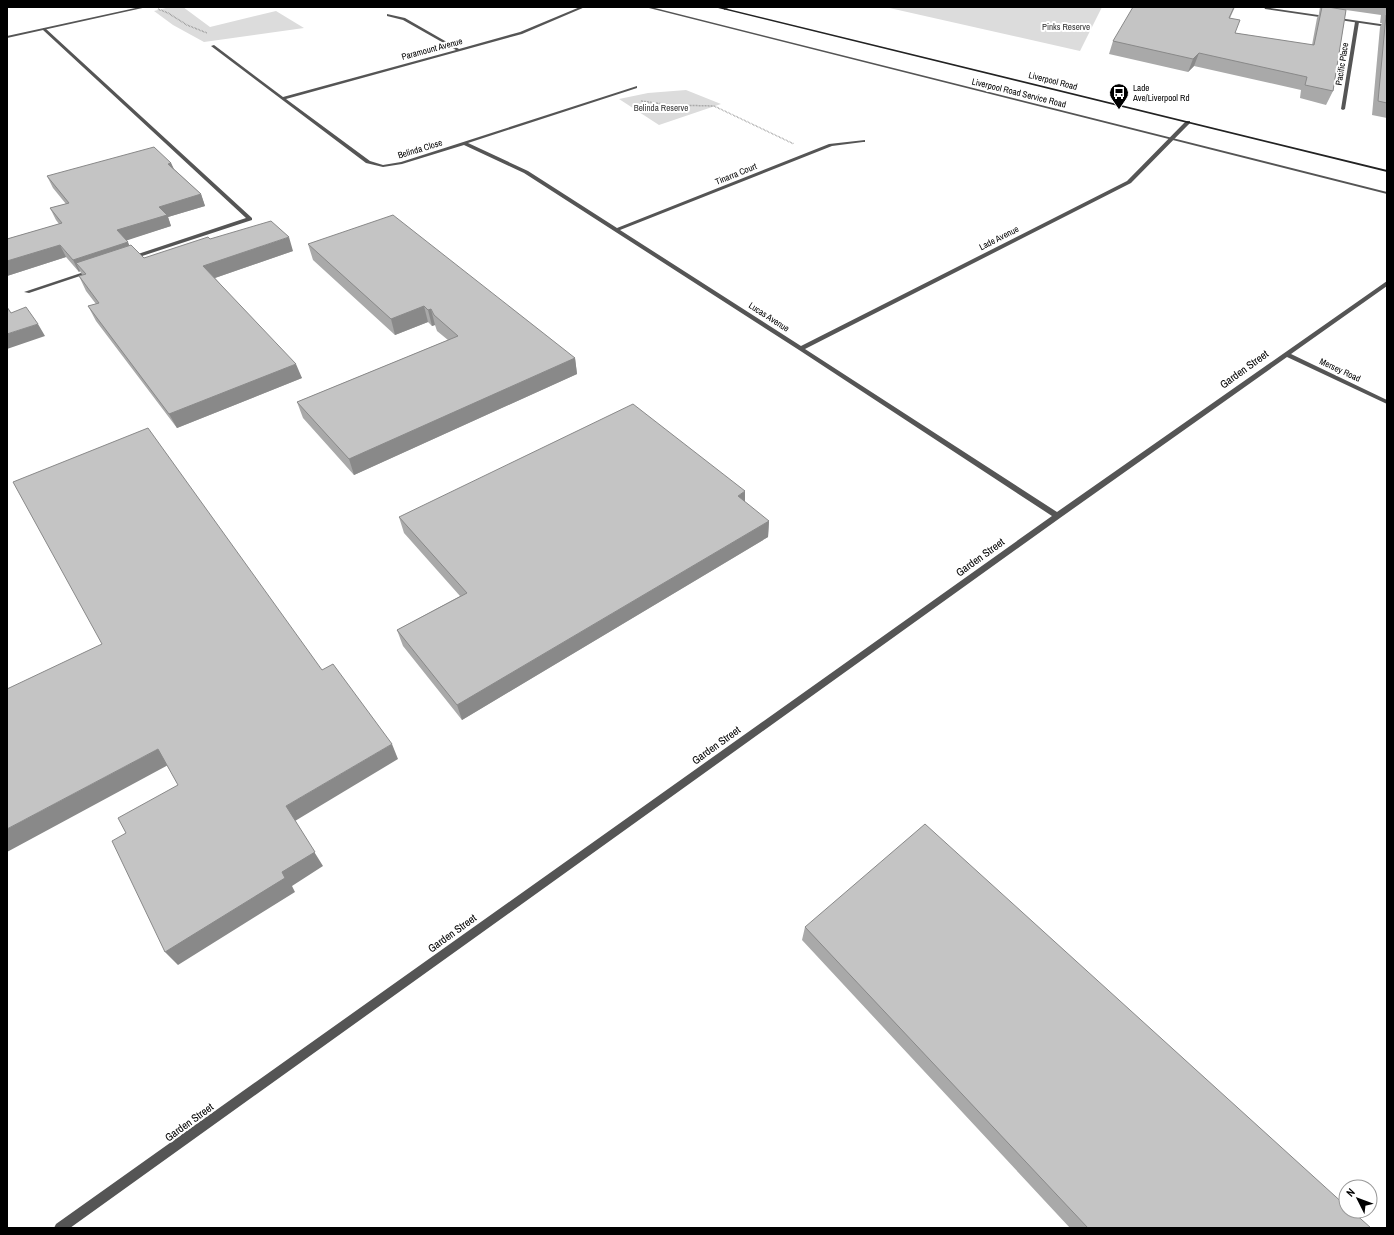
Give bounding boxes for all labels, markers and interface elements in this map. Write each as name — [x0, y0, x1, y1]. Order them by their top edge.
park label: Pinks Reserve — [1042, 21, 1090, 33]
street label: Paramount Avenue — [400, 35, 464, 63]
street label: Pacific Place — [1333, 42, 1351, 86]
street label: Liverpool Road — [1027, 69, 1079, 93]
street label: Liverpool Road Service Road — [971, 75, 1067, 111]
bus stop icon: Lade Ave/Liverpool Rd — [1108, 82, 1130, 110]
place label: Lade Ave/Liverpool Rd — [1132, 82, 1190, 104]
park label: Belinda Reserve — [634, 102, 688, 114]
street label: Belinda Close — [396, 137, 444, 161]
street label: Tinarra Court — [713, 160, 759, 188]
street label: Lade Avenue — [977, 223, 1021, 253]
street label: Lucas Avenue — [746, 299, 792, 335]
street label: Garden Street — [1217, 346, 1271, 391]
street label: Mersey Road — [1318, 355, 1362, 385]
street label: Garden Street — [953, 534, 1007, 579]
street label: Garden Street — [689, 722, 743, 767]
street label: Garden Street — [425, 910, 479, 955]
street label: Garden Street — [162, 1099, 216, 1144]
north arrow — [1338, 1179, 1378, 1219]
text: N — [1343, 1185, 1358, 1199]

